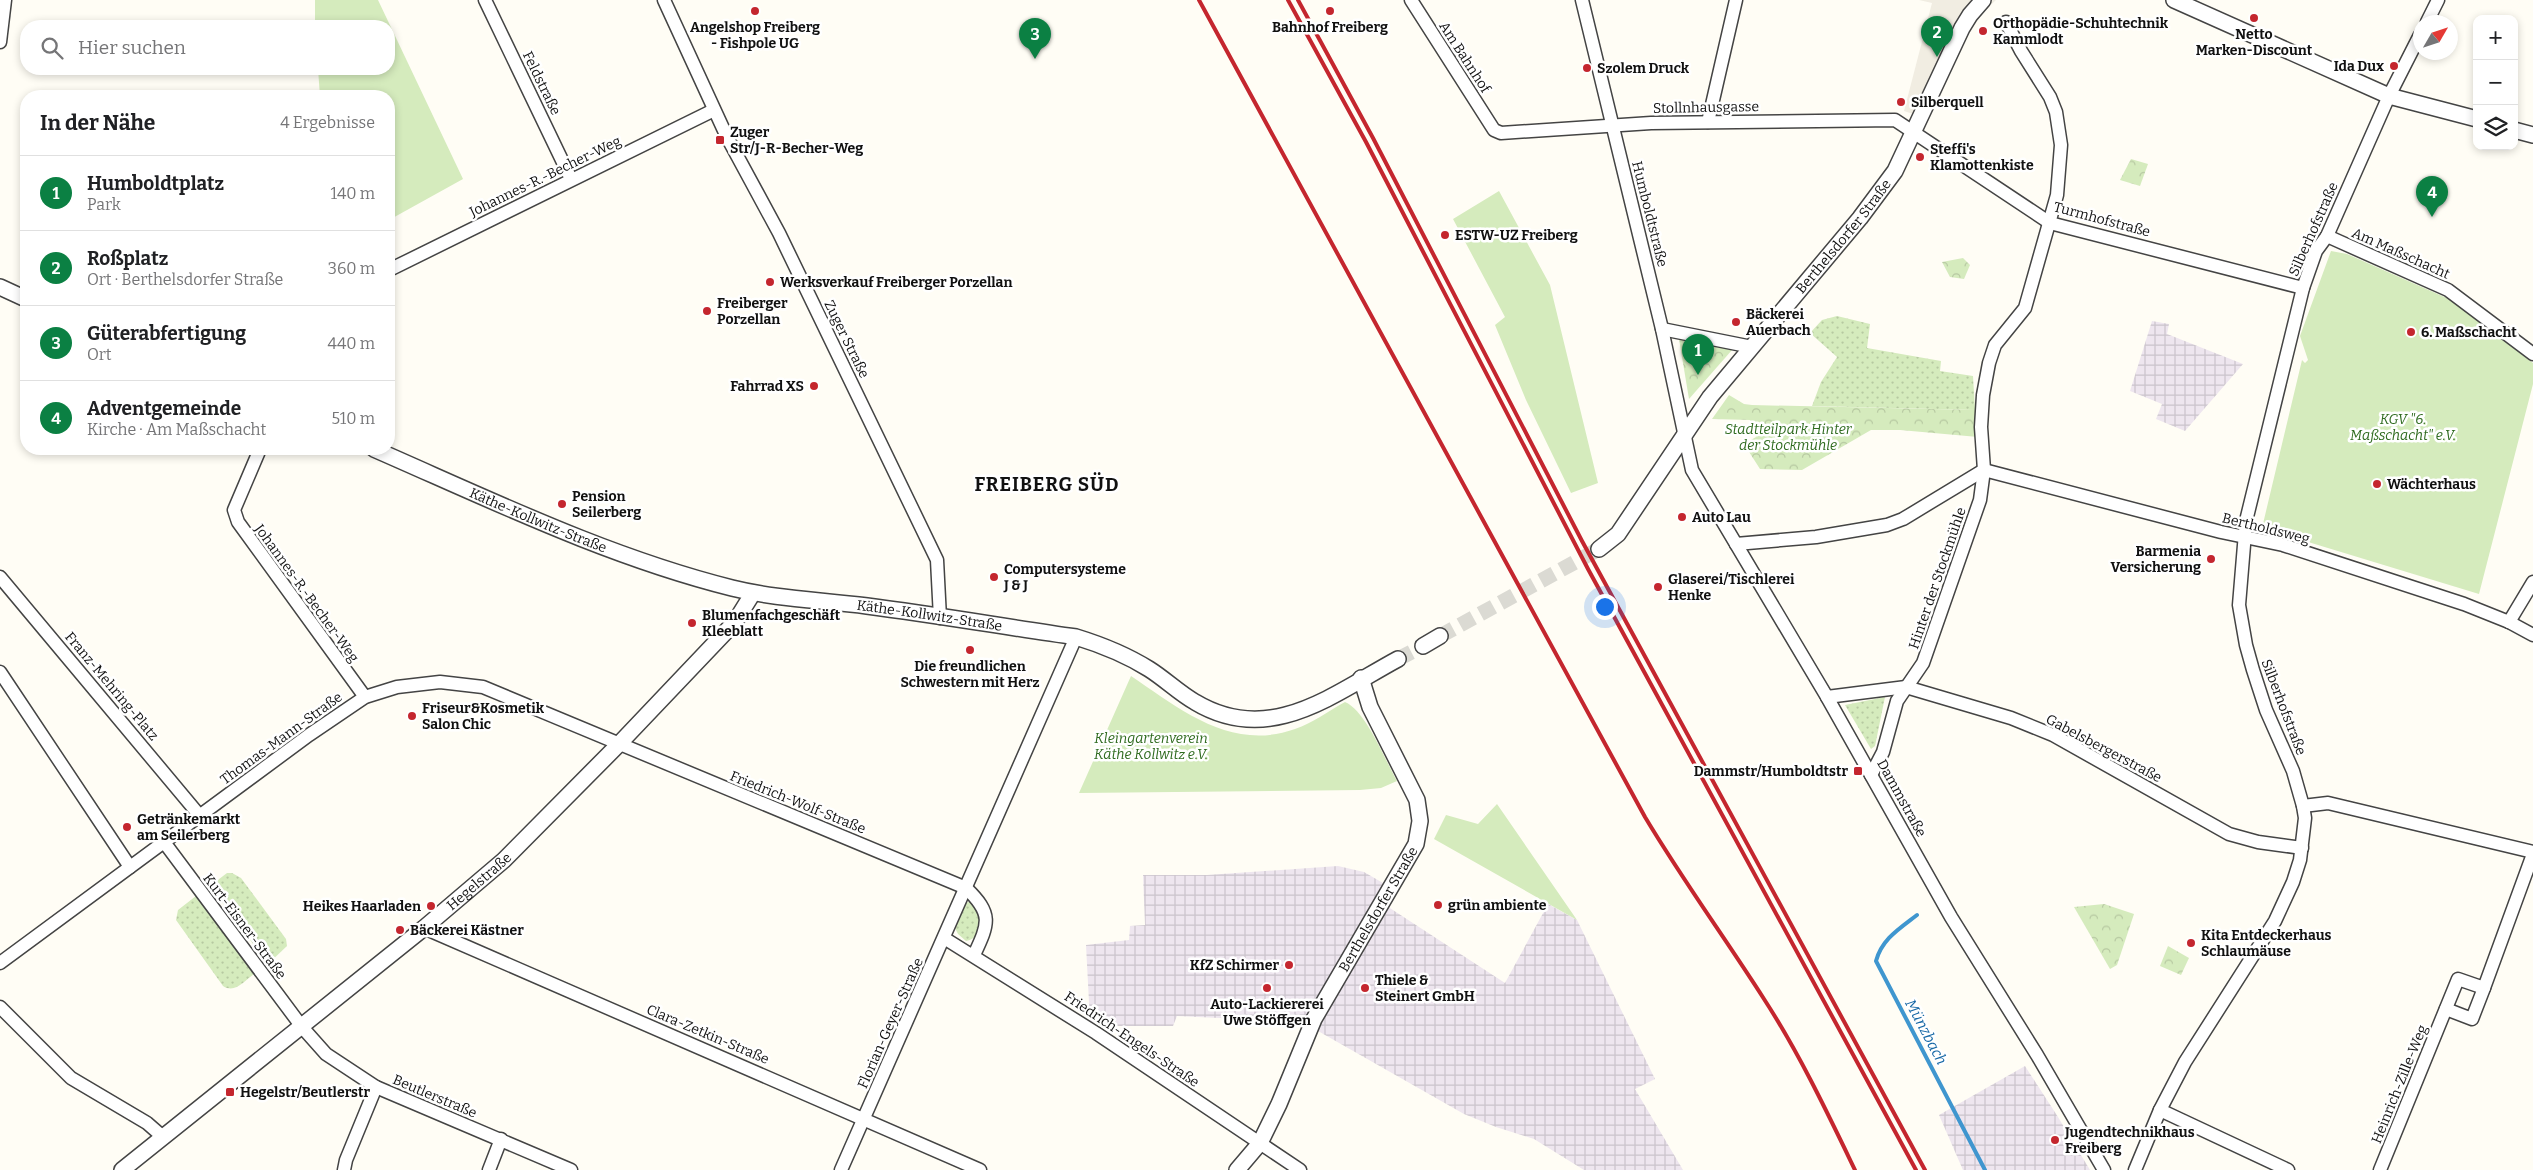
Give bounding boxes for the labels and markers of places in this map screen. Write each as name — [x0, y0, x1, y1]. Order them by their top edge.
marker: Angelshop Freiberg - Fishpole UG — [749, 5, 761, 17]
marker: Bahnhof Freiberg — [1324, 5, 1336, 17]
marker: Netto Marken-Discount — [2248, 12, 2260, 24]
place label: Orthopädie-Schuhtechnik Kammlodt — [1993, 15, 2169, 48]
pin: 2 — [1921, 16, 1953, 57]
pin: 3 — [1019, 18, 1051, 59]
place label: Angelshop Freiberg - Fishpole UG — [690, 19, 820, 52]
place label: Bahnhof Freiberg — [1272, 19, 1388, 36]
marker: Orthopädie-Schuhtechnik Kammlodt — [1977, 25, 1989, 37]
place label: Netto Marken-Discount — [2196, 26, 2313, 59]
place label: Ida Dux — [2334, 58, 2384, 75]
place label: Szolem Druck — [1597, 60, 1690, 77]
marker: Ida Dux — [2388, 60, 2400, 72]
marker: Szolem Druck — [1581, 62, 1593, 74]
place label: Silberquell — [1911, 94, 1984, 111]
marker: Silberquell — [1895, 96, 1907, 108]
place label: Zuger Str/J-R-Becher-Weg — [730, 124, 863, 157]
marker: Zuger Str/J-R-Becher-Weg — [714, 134, 726, 146]
place label: Steffi's Klamottenkiste — [1930, 141, 2034, 174]
marker: Steffi's Klamottenkiste — [1914, 151, 1926, 163]
pin: 4 — [2416, 176, 2448, 217]
place label: ESTW-UZ Freiberg — [1455, 227, 1578, 244]
marker: ESTW-UZ Freiberg — [1439, 229, 1451, 241]
place label: Werksverkauf Freiberger Porzellan — [780, 274, 1012, 291]
marker: Werksverkauf Freiberger Porzellan — [764, 276, 776, 288]
place label: Freiberger Porzellan — [717, 295, 788, 328]
marker: Freiberger Porzellan — [701, 305, 713, 317]
place label: Bäckerei Auerbach — [1746, 306, 1811, 339]
marker: Bäckerei Auerbach — [1730, 316, 1742, 328]
place label: 6. Maßschacht — [2421, 324, 2517, 341]
marker: 6. Maßschacht — [2405, 326, 2417, 338]
pin: 1 — [1682, 334, 1714, 375]
place label: Fahrrad XS — [730, 378, 804, 395]
marker: Fahrrad XS — [808, 380, 820, 392]
place label: Wächterhaus — [2387, 476, 2476, 493]
marker: Wächterhaus — [2371, 478, 2383, 490]
place label: Pension Seilerberg — [572, 488, 641, 521]
marker: Pension Seilerberg — [556, 498, 568, 510]
place label: Auto Lau — [1692, 509, 1751, 526]
marker: Auto Lau — [1676, 511, 1688, 523]
place label: Barmenia Versicherung — [2110, 543, 2201, 576]
marker: Barmenia Versicherung — [2205, 553, 2217, 565]
place label: Computersysteme J & J — [1003, 561, 1126, 594]
marker: Computersysteme J & J — [988, 571, 1000, 583]
place label: Glaserei/Tischlerei Henke — [1668, 571, 1795, 604]
marker: Glaserei/Tischlerei Henke — [1652, 581, 1664, 593]
place label: Blumenfachgeschäft Kleeblatt — [702, 607, 841, 640]
marker: Blumenfachgeschäft Kleeblatt — [686, 617, 698, 629]
marker: Die freundlichen Schwestern mit Herz — [964, 644, 976, 656]
place label: Die freundlichen Schwestern mit Herz — [900, 658, 1040, 691]
place label: Friseur&Kosmetik Salon Chic — [422, 700, 545, 733]
marker: Friseur&Kosmetik Salon Chic — [406, 710, 418, 722]
place label: Dammstr/Humboldtstr — [1694, 763, 1848, 780]
marker: Dammstr/Humboldtstr — [1852, 765, 1864, 777]
place label: Getränkemarkt am Seilerberg — [137, 811, 241, 844]
marker: Getränkemarkt am Seilerberg — [121, 821, 133, 833]
place label: grün ambiente — [1448, 897, 1547, 914]
place label: Heikes Haarladen — [303, 898, 421, 915]
marker: grün ambiente — [1432, 899, 1444, 911]
marker: Heikes Haarladen — [425, 900, 437, 912]
place label: Bäckerei Kästner — [410, 922, 524, 939]
marker: Bäckerei Kästner — [394, 924, 406, 936]
place label: Kita Entdeckerhaus Schlaumäuse — [2201, 927, 2332, 960]
marker: Kita Entdeckerhaus Schlaumäuse — [2185, 937, 2197, 949]
place label: KfZ Schirmer — [1190, 957, 1279, 974]
marker: KfZ Schirmer — [1283, 959, 1295, 971]
place label: Thiele & Steinert GmbH — [1375, 972, 1475, 1005]
marker: Auto-Lackiererei Uwe Stöffgen — [1261, 982, 1273, 994]
marker: Thiele & Steinert GmbH — [1359, 982, 1371, 994]
place label: Auto-Lackiererei Uwe Stöffgen — [1210, 996, 1324, 1029]
place label: Hegelstr/Beutlerstr — [240, 1084, 370, 1101]
marker: Hegelstr/Beutlerstr — [224, 1086, 236, 1098]
place label: Jugendtechnikhaus Freiberg — [2064, 1124, 2195, 1157]
marker: Jugendtechnikhaus Freiberg — [2049, 1134, 2061, 1146]

